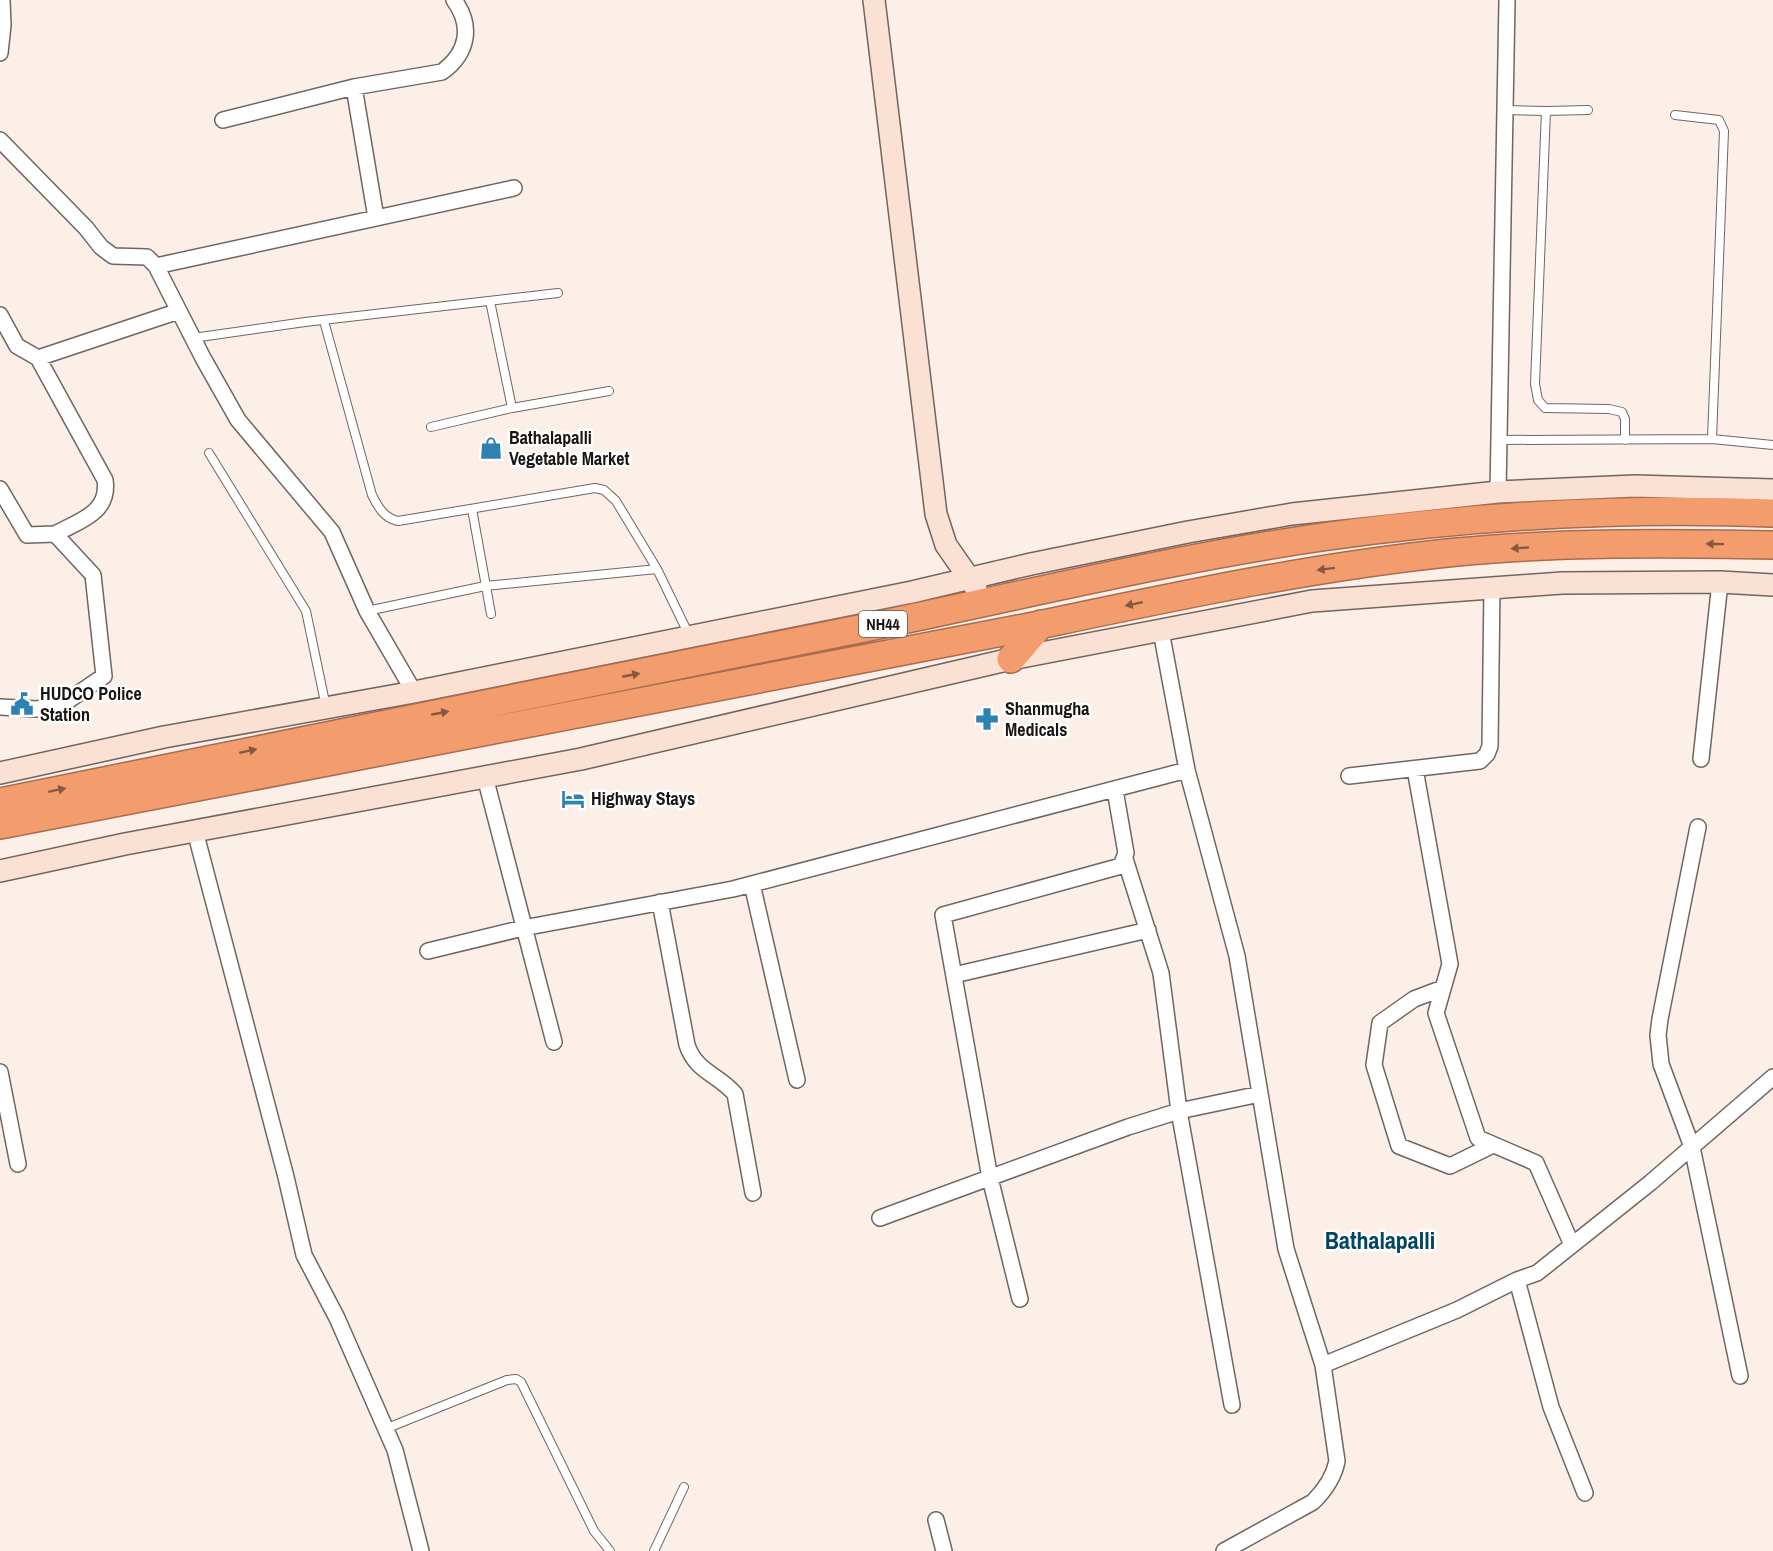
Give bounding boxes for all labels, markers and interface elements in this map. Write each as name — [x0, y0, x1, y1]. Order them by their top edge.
place label: Bathalapalli Vegetable Market — [509, 425, 629, 471]
shop icon: Bathalapalli Vegetable Market — [478, 435, 504, 461]
one-way arrow — [1705, 539, 1724, 548]
one-way arrow — [1510, 543, 1529, 552]
one-way arrow — [1316, 564, 1335, 574]
one-way arrow — [1124, 600, 1143, 609]
road number: NH44 — [859, 611, 907, 637]
one-way arrow — [622, 670, 641, 679]
place label: HUDCO Police Station — [40, 681, 142, 727]
public building icon: HUDCO Police Station — [9, 691, 35, 717]
place label: Shanmugha Medicals — [1005, 696, 1090, 742]
pharmacy icon: Shanmugha Medicals — [974, 706, 1000, 732]
one-way arrow — [430, 709, 449, 718]
one-way arrow — [239, 746, 258, 755]
one-way arrow — [48, 785, 67, 794]
hotel icon: Highway Stays — [560, 786, 586, 812]
place label: Highway Stays — [591, 786, 695, 811]
district label: Bathalapalli — [1325, 1224, 1435, 1256]

